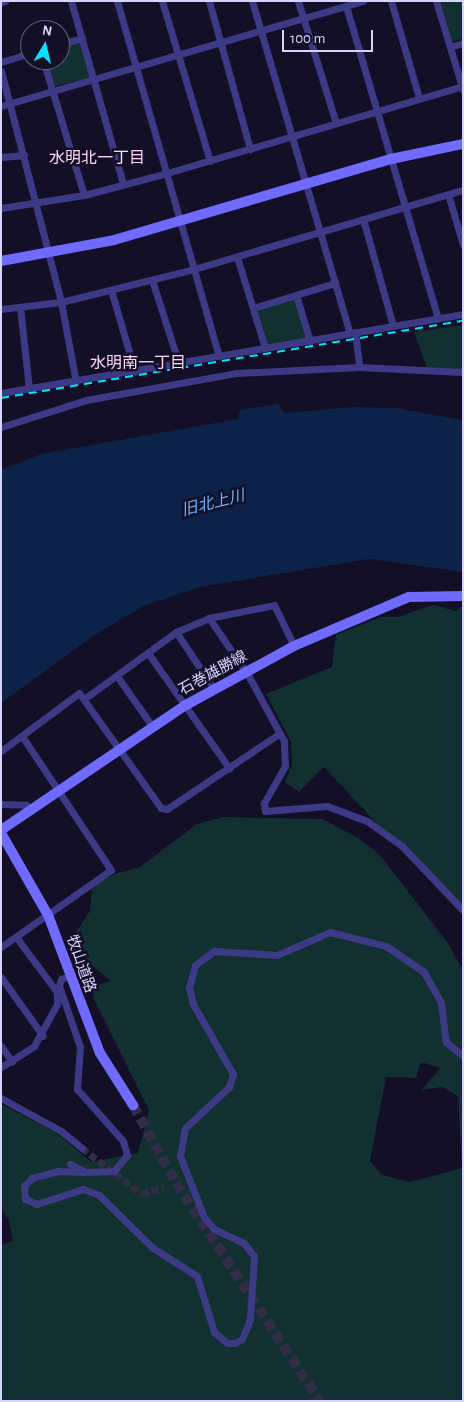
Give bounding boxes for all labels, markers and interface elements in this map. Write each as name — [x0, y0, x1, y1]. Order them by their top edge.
north arrow — [20, 20, 70, 70]
scale bar — [284, 20, 375, 52]
text: N — [41, 23, 53, 39]
text: 100 m — [290, 31, 325, 46]
district label: 水明北一丁目 — [49, 148, 145, 168]
district label: 水明南一丁目 — [90, 353, 186, 373]
water label: 旧北上川 — [180, 486, 246, 520]
street label: 石巻雄勝線 — [176, 647, 250, 699]
street label: 牧山道路 — [63, 933, 99, 995]

